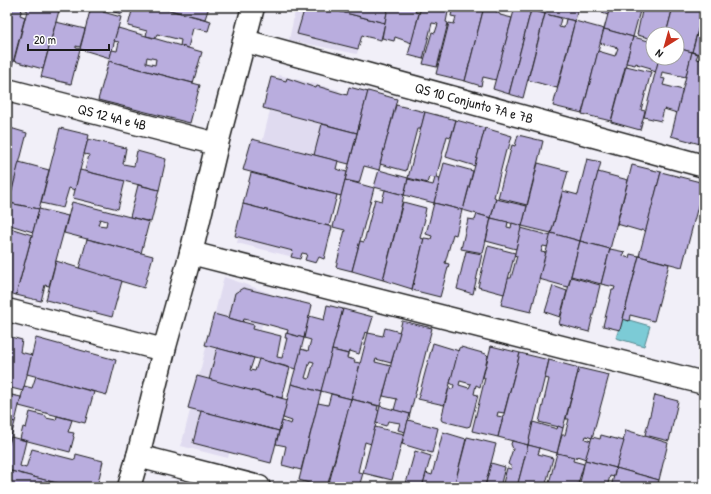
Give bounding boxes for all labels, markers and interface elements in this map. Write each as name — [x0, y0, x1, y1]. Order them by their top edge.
scale bar — [28, 26, 109, 52]
north arrow — [645, 26, 685, 66]
text: 20 m — [34, 31, 56, 48]
text: N — [652, 47, 666, 61]
street label: QS 10 Conjunto 7A e 7B — [413, 78, 535, 128]
street label: QS 12 4A e 4B — [76, 99, 148, 134]

